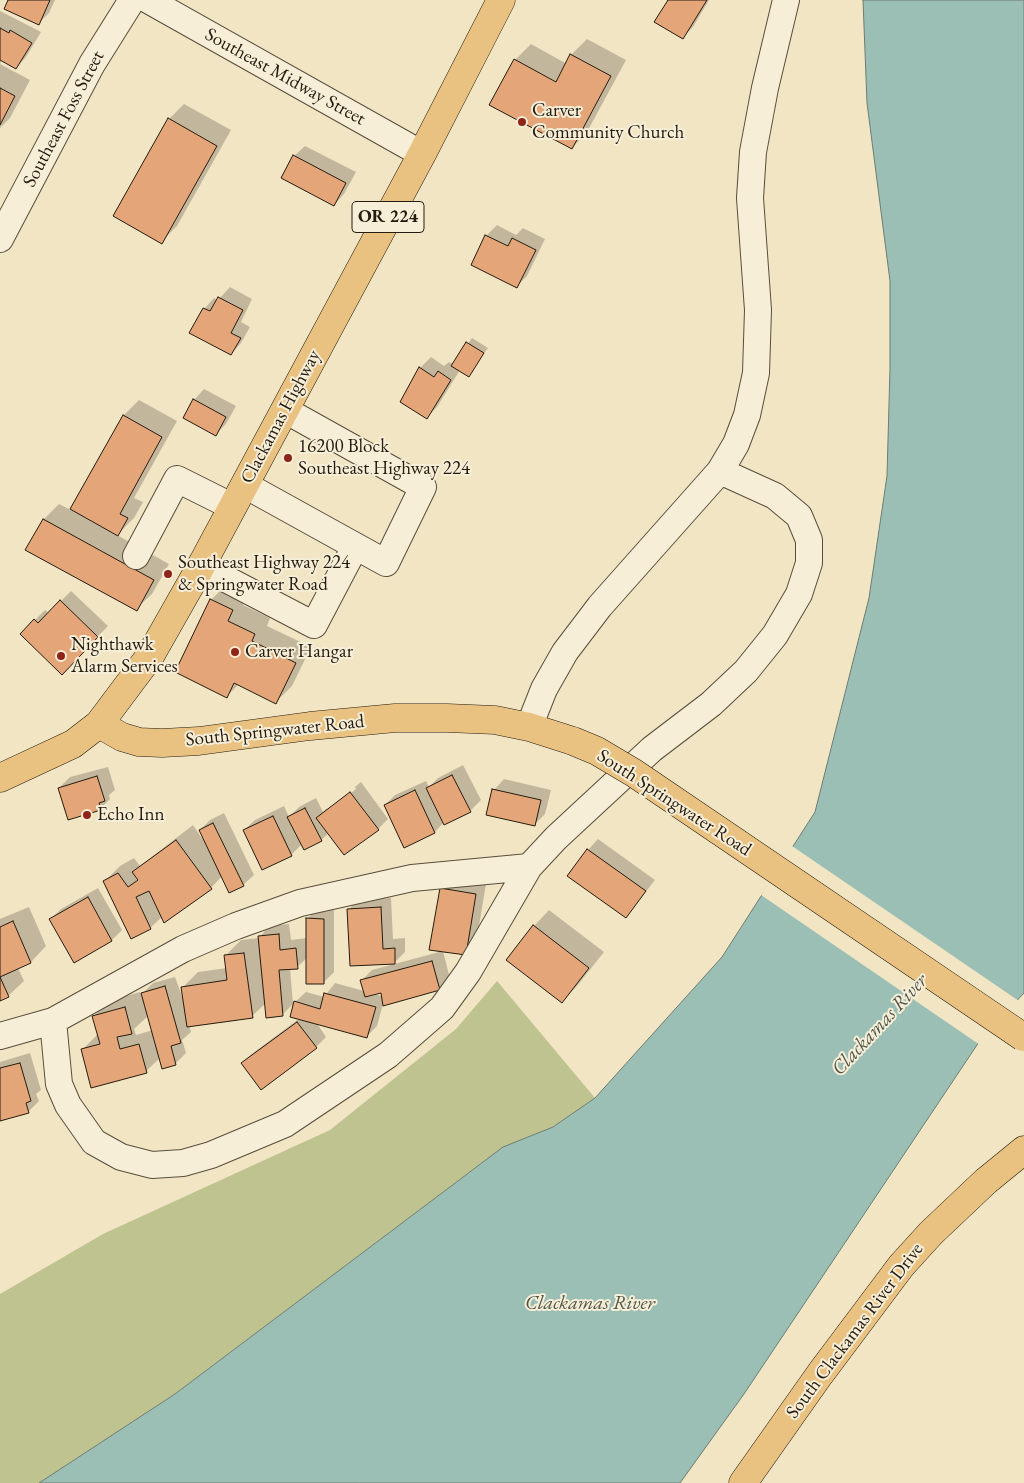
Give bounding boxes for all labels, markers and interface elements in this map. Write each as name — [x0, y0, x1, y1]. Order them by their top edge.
street label: Southeast Midway Street — [201, 23, 369, 131]
street label: Southeast Foss Street — [18, 47, 110, 191]
place label: Carver Community Church — [532, 100, 684, 144]
marker: Carver Community Church — [516, 116, 528, 128]
road number: OR 224 — [352, 202, 424, 232]
street label: Clackamas Highway — [236, 346, 326, 488]
place label: 16200 Block Southeast Highway 224 — [298, 436, 470, 480]
marker: 16200 Block Southeast Highway 224 — [282, 452, 294, 464]
place label: Southeast Highway 224 & Springwater Road — [178, 552, 350, 596]
marker: Southeast Highway 224 & Springwater Road — [162, 568, 174, 580]
place label: Nighthawk Alarm Services — [71, 634, 178, 678]
place label: Carver Hangar — [245, 641, 353, 663]
marker: Carver Hangar — [229, 646, 241, 658]
marker: Nighthawk Alarm Services — [55, 650, 67, 662]
street label: South Springwater Road — [185, 710, 365, 752]
street label: South Springwater Road — [593, 745, 755, 861]
place label: Echo Inn — [97, 804, 164, 826]
marker: Echo Inn — [81, 809, 93, 821]
water label: Clackamas River — [827, 969, 933, 1081]
street label: South Clackamas River Drive — [781, 1239, 929, 1423]
water label: Clackamas River — [525, 1292, 655, 1316]

